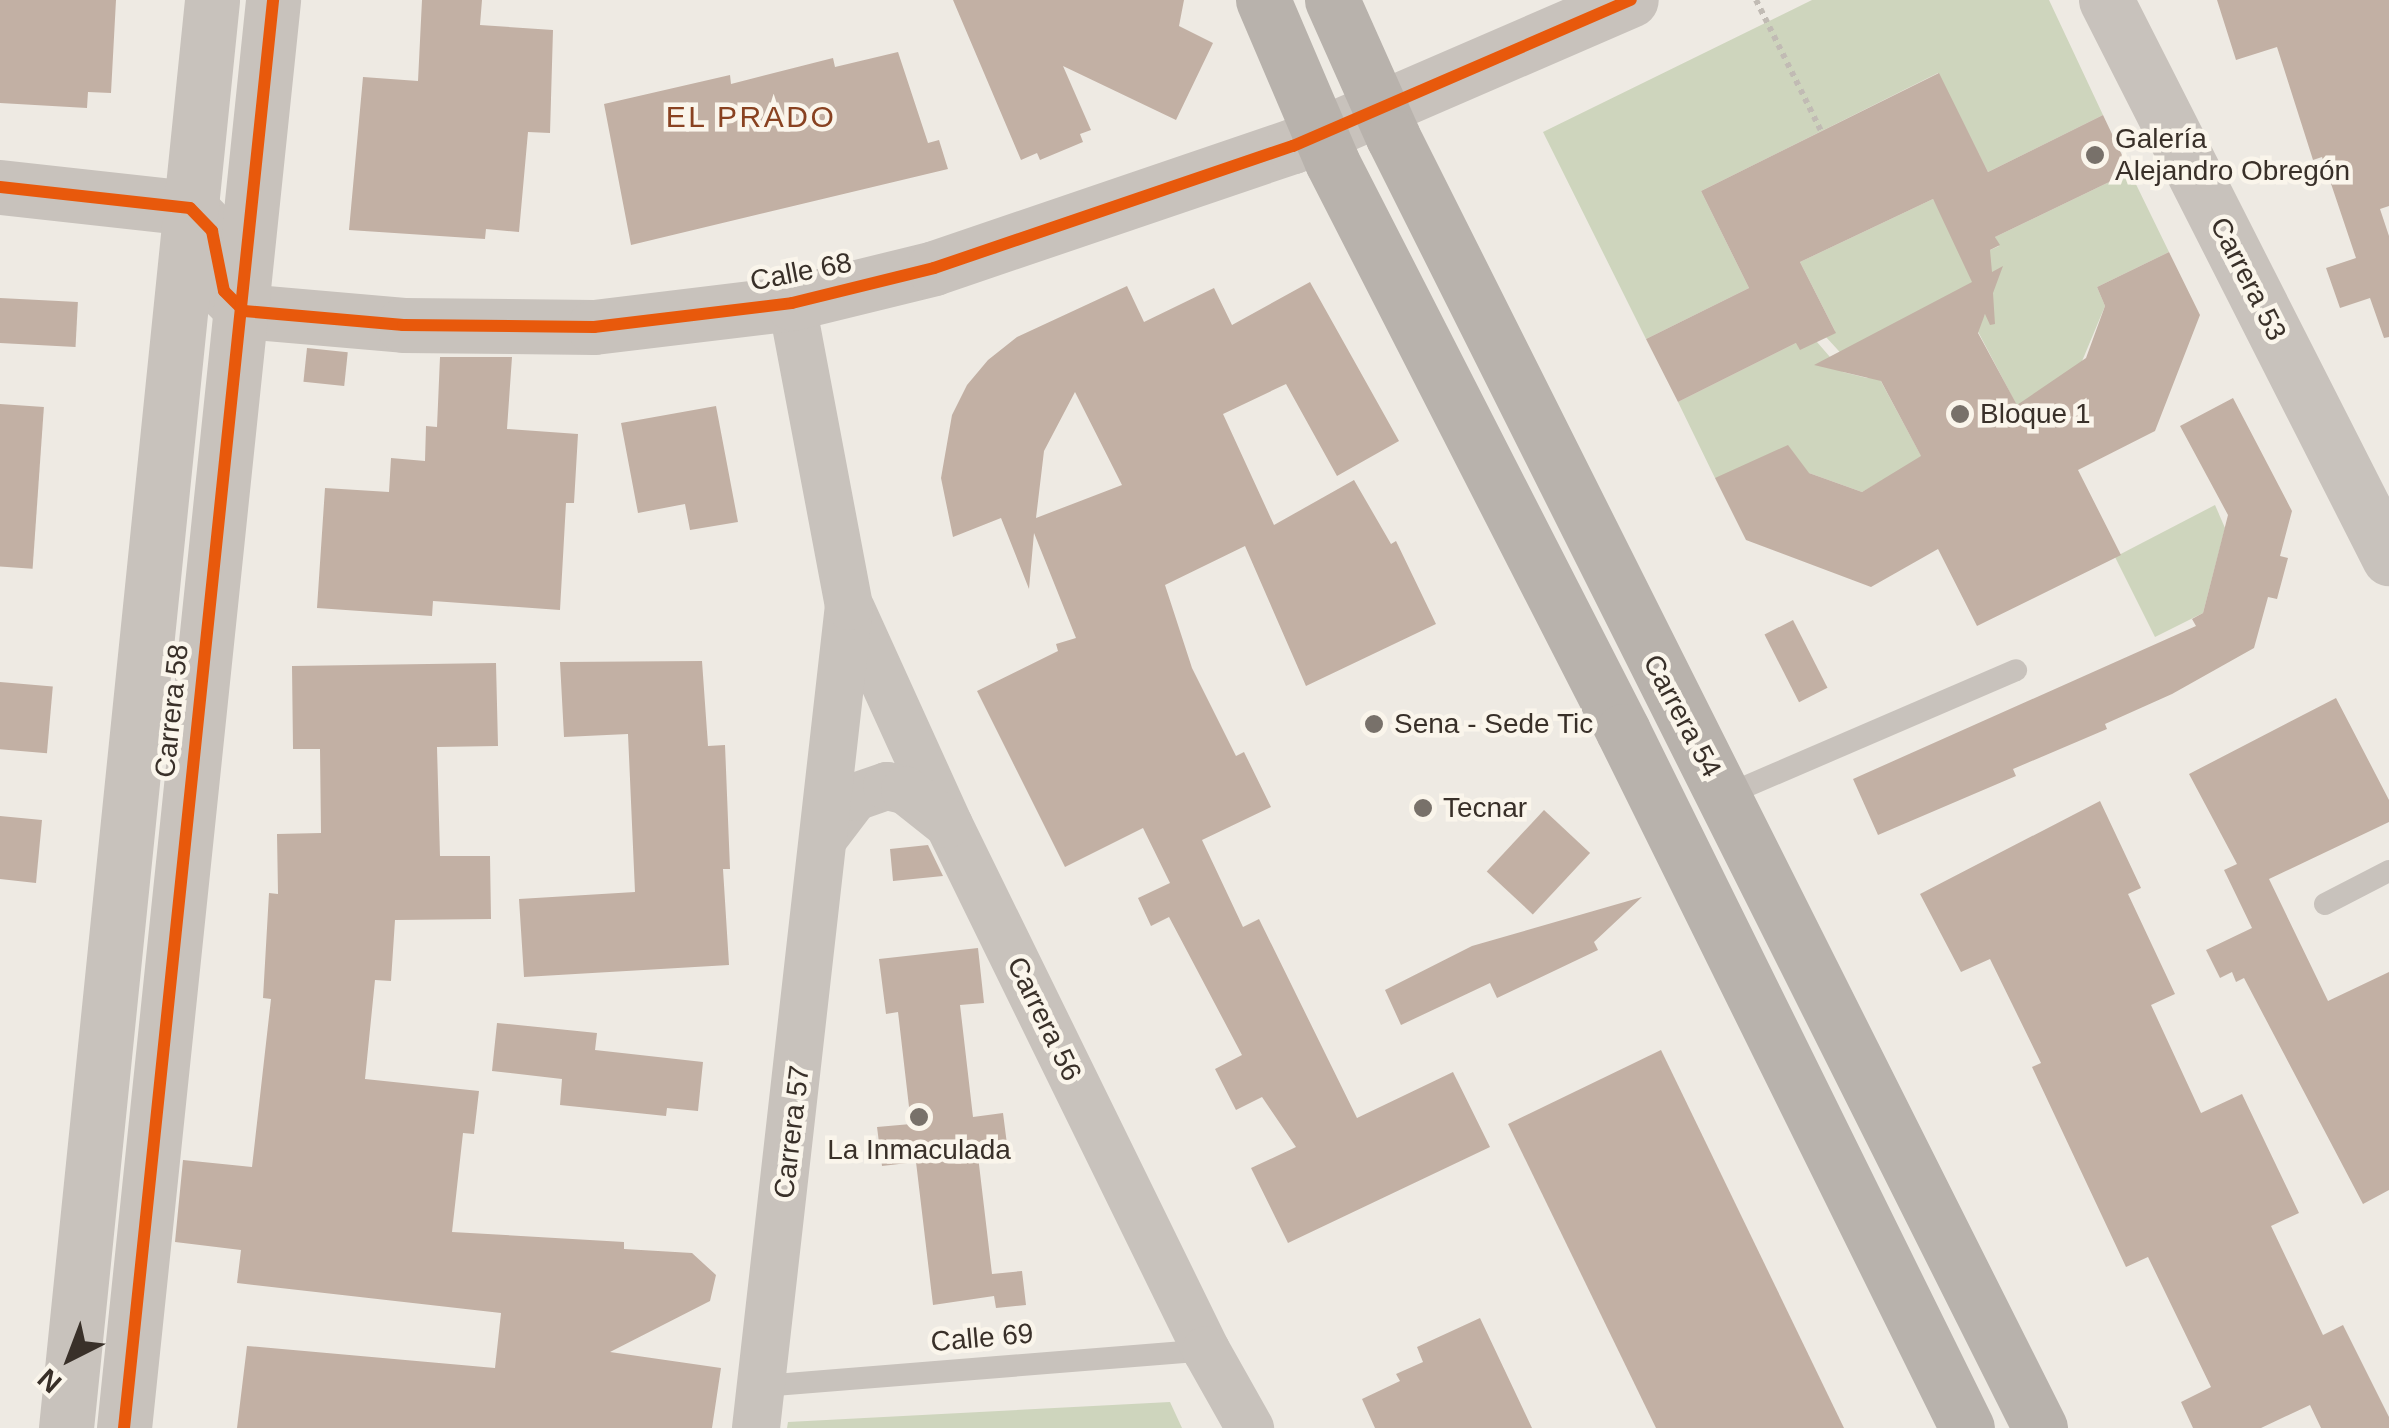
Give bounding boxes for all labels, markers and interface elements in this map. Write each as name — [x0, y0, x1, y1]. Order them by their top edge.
district label: EL PRADO — [665, 99, 837, 135]
place label: Galería Alejandro Obregón — [2115, 122, 2350, 188]
marker: Galería Alejandro Obregón — [2084, 144, 2106, 166]
street label: Carrera 53 — [2203, 212, 2293, 346]
street label: Calle 68 — [747, 246, 855, 298]
place label: Bloque 1 — [1980, 397, 2091, 431]
marker: Bloque 1 — [1949, 403, 1971, 425]
street label: Carrera 58 — [148, 643, 196, 779]
street label: Carrera 54 — [1636, 649, 1728, 783]
place label: Sena - Sede Tic — [1394, 707, 1594, 741]
marker: Sena - Sede Tic — [1363, 713, 1385, 735]
place label: Tecnar — [1443, 791, 1527, 825]
marker: Tecnar — [1412, 797, 1434, 819]
street label: Carrera 56 — [1000, 951, 1088, 1087]
street label: Carrera 57 — [767, 1064, 817, 1200]
marker: La Inmaculada — [908, 1106, 930, 1128]
place label: La Inmaculada — [827, 1133, 1011, 1167]
north arrow — [20, 1308, 120, 1408]
street label: Calle 69 — [929, 1317, 1035, 1359]
text: N — [32, 1362, 67, 1399]

